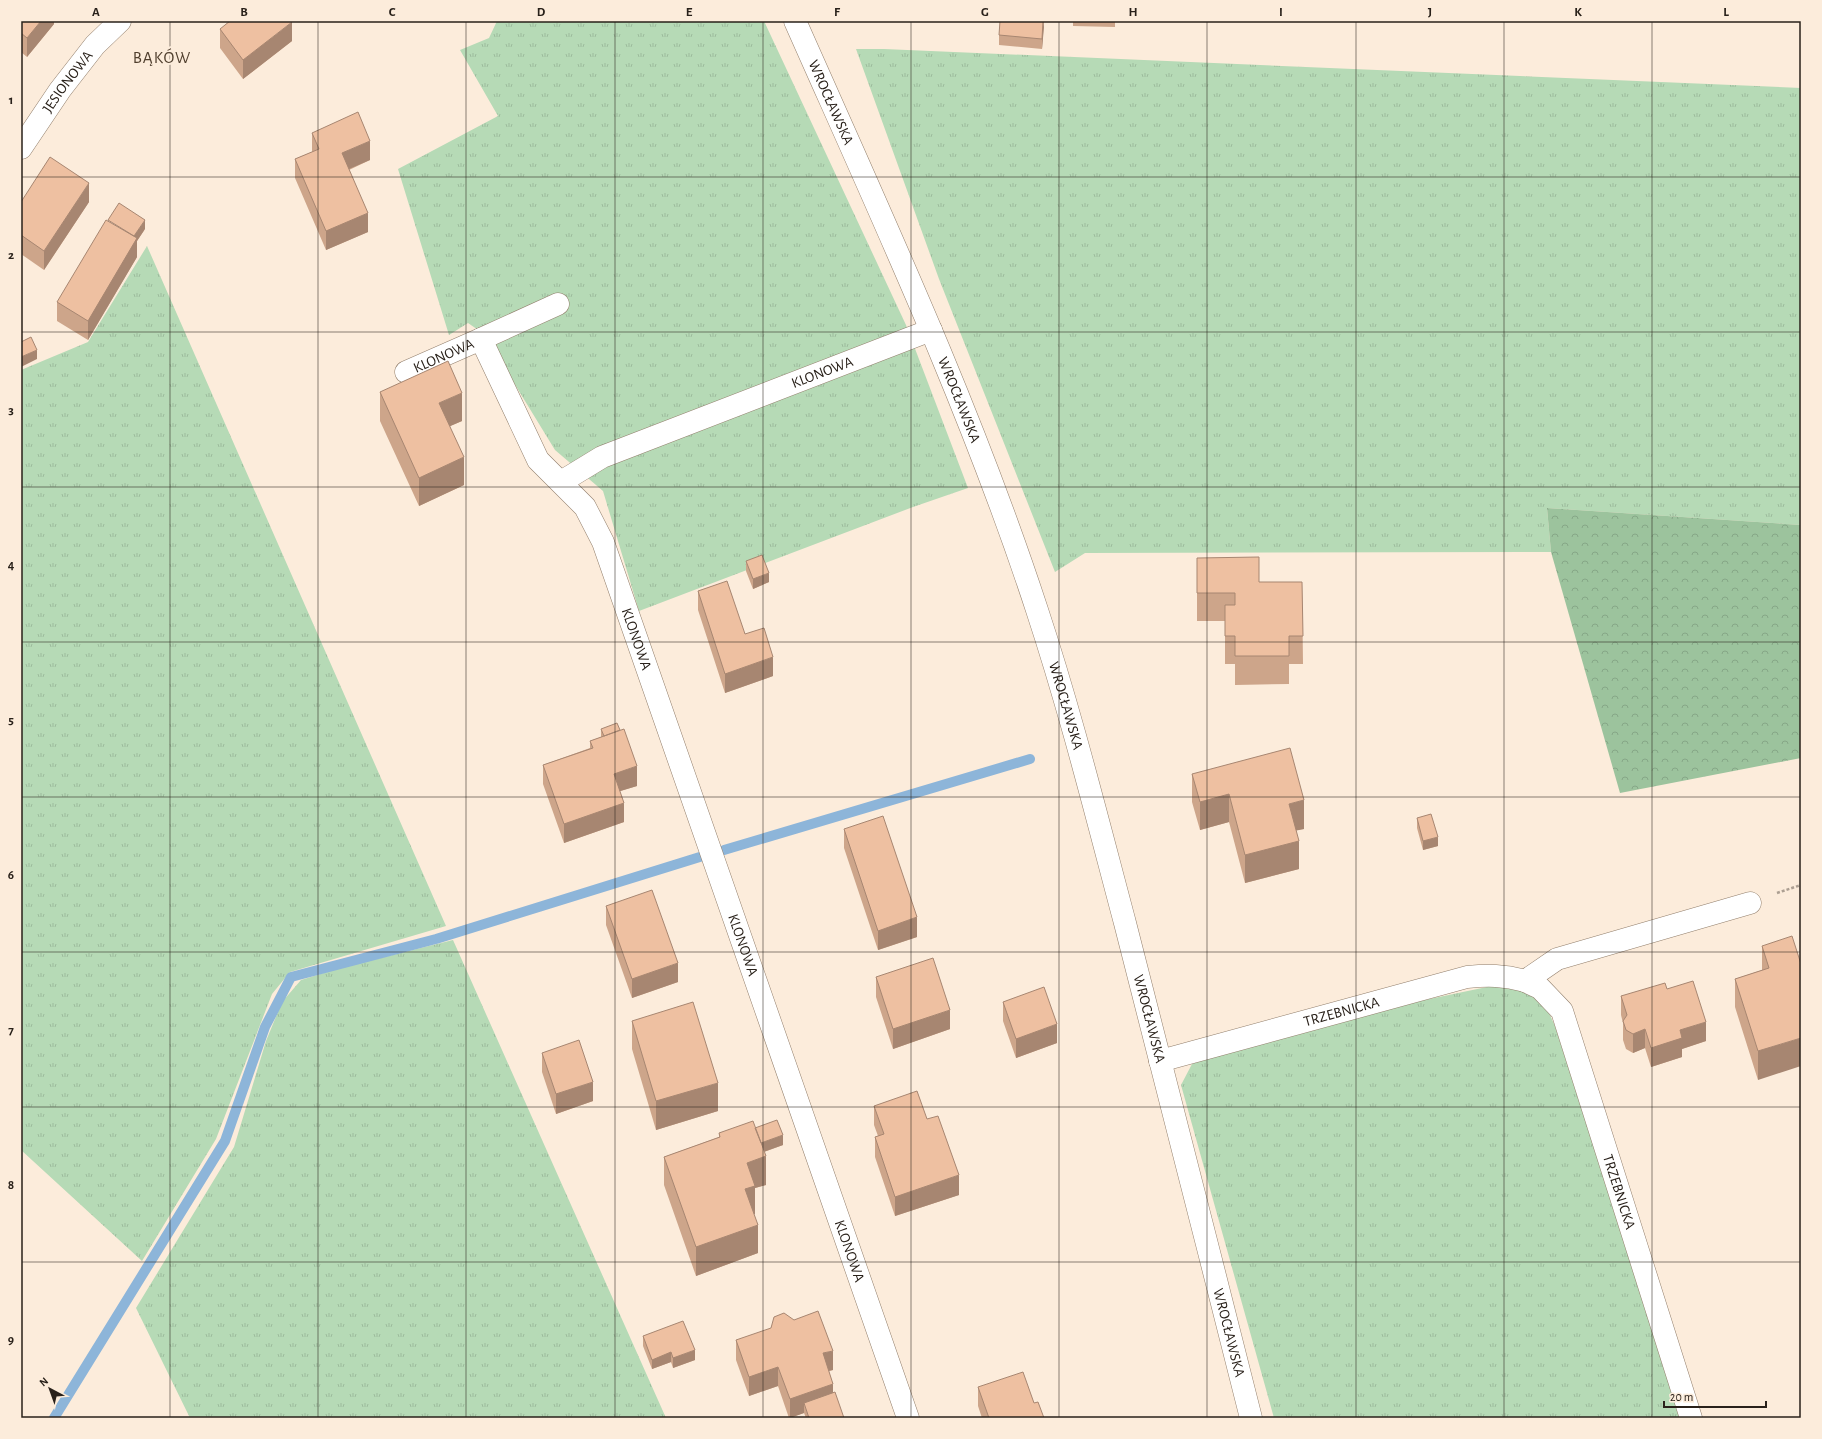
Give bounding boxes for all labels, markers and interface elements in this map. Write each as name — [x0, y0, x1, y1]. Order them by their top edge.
text: A — [92, 6, 100, 19]
text: B — [240, 6, 248, 19]
text: C — [389, 6, 396, 19]
text: D — [537, 6, 546, 19]
text: E — [686, 6, 693, 19]
text: F — [834, 6, 841, 19]
text: G — [981, 6, 989, 19]
text: H — [1128, 6, 1138, 19]
text: I — [1279, 6, 1283, 19]
text: J — [1428, 6, 1432, 19]
text: K — [1574, 6, 1582, 19]
text: L — [1723, 6, 1729, 19]
street label: JESIONOWA — [40, 48, 96, 116]
district label: BĄKÓW — [133, 48, 191, 66]
street label: WROCŁAWSKA — [805, 58, 856, 147]
text: 1 — [9, 94, 13, 107]
text: 2 — [8, 249, 14, 262]
street label: KLONOWA — [411, 336, 477, 376]
street label: KLONOWA — [790, 354, 855, 391]
street label: WROCŁAWSKA — [935, 355, 983, 445]
text: 3 — [8, 404, 14, 417]
text: 4 — [8, 559, 15, 572]
street label: KLONOWA — [619, 606, 654, 672]
street label: WROCŁAWSKA — [1046, 660, 1086, 752]
text: 5 — [8, 714, 14, 727]
text: 6 — [8, 869, 14, 882]
street label: KLONOWA — [725, 912, 761, 978]
street label: WROCŁAWSKA — [1131, 973, 1168, 1065]
street label: TRZEBNICKA — [1302, 994, 1381, 1029]
text: 7 — [8, 1024, 14, 1037]
street label: TRZEBNICKA — [1600, 1153, 1638, 1231]
text: 8 — [8, 1179, 14, 1192]
street label: KLONOWA — [832, 1218, 867, 1284]
street label: WROCŁAWSKA — [1210, 1287, 1247, 1379]
text: 9 — [8, 1334, 14, 1347]
north arrow — [30, 1369, 70, 1409]
text: N — [37, 1375, 50, 1388]
scale bar — [1664, 1383, 1766, 1409]
text: 20 m — [1670, 1391, 1693, 1403]

